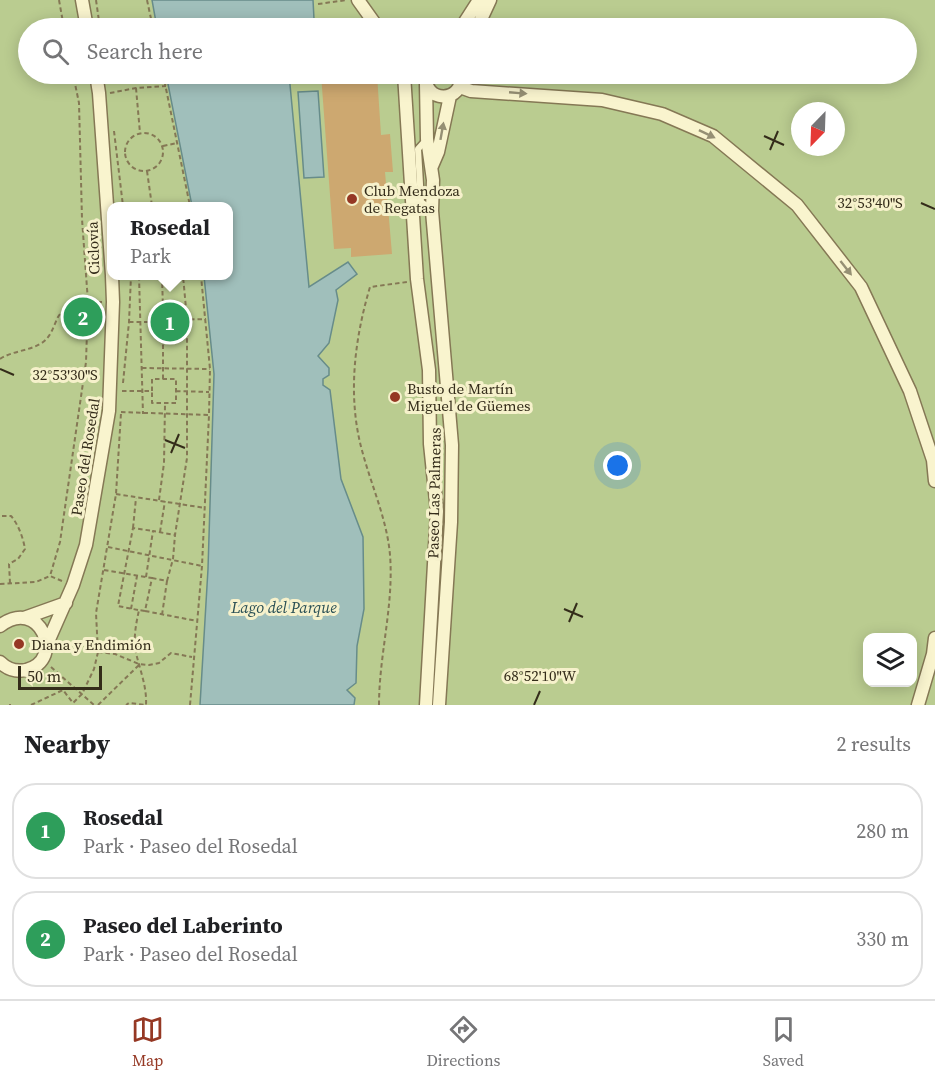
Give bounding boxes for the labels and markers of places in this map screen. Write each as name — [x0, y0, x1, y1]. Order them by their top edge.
place label: Club Mendoza de Regatas — [364, 180, 460, 218]
marker: Club Mendoza de Regatas — [345, 192, 359, 206]
pin: 2 — [64, 294, 103, 340]
pin: 1 — [150, 300, 190, 344]
place label: Busto de Martín Miguel de Güemes — [407, 378, 531, 416]
marker: Busto de Martín Miguel de Güemes — [388, 390, 402, 404]
place label: Diana y Endimión — [31, 634, 152, 655]
marker: Diana y Endimión — [12, 637, 26, 651]

